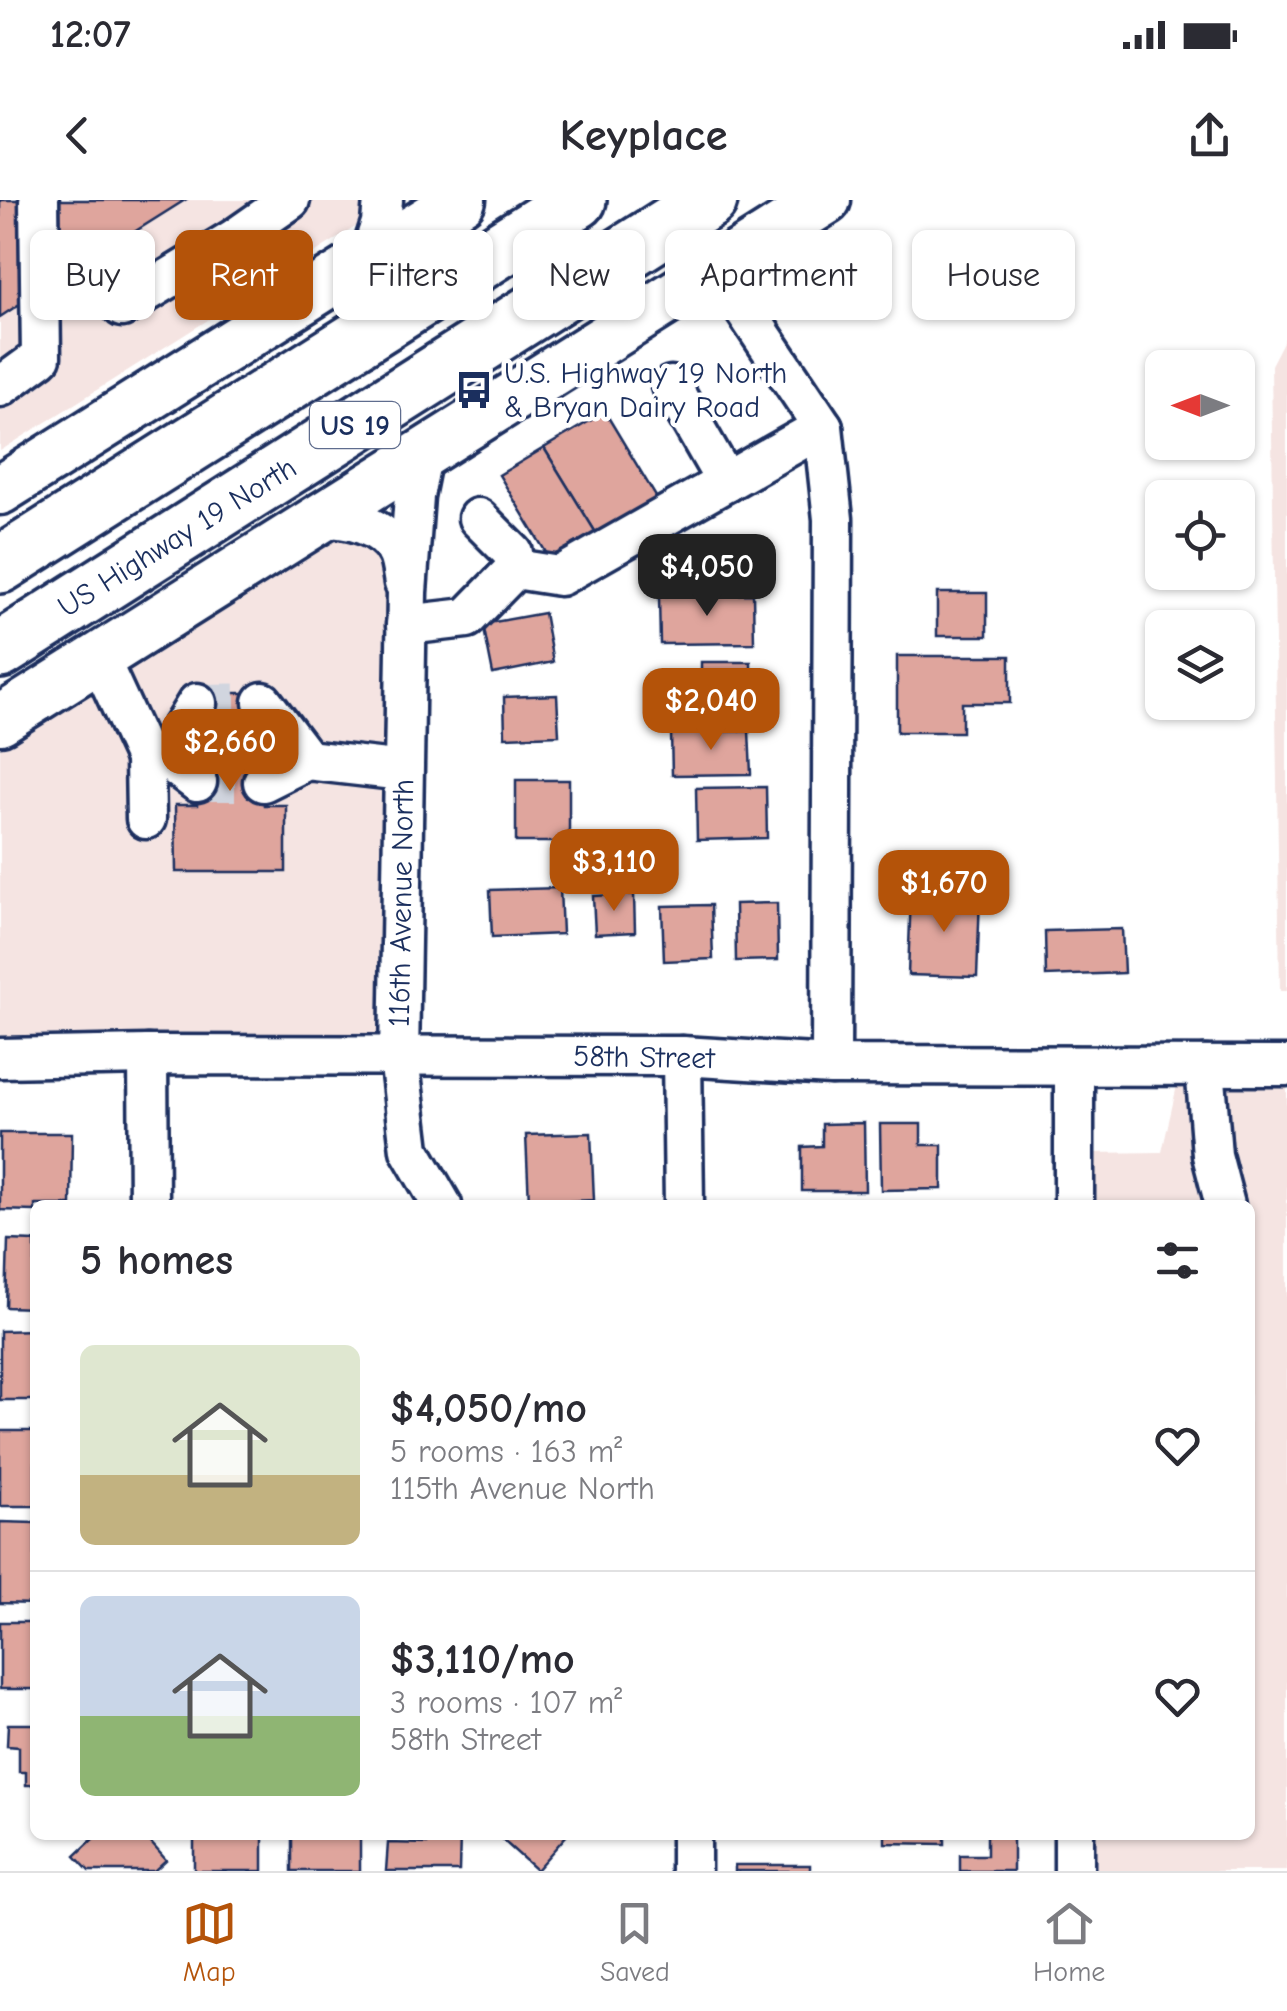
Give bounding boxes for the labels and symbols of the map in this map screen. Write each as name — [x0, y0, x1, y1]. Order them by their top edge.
north arrow — [1145, 350, 1255, 460]
place label: U.S. Highway 19 North & Bryan Dairy Road — [504, 356, 787, 425]
bus stop icon: U.S. Highway 19 North & Bryan Dairy Road — [453, 369, 495, 411]
road number: US 19 — [310, 402, 400, 448]
street label: US Highway 19 North — [52, 450, 303, 625]
pin: $4,050 — [626, 534, 788, 619]
pin: $2,040 — [630, 668, 792, 753]
pin: $2,660 — [149, 709, 311, 794]
street label: 116th Avenue North — [382, 779, 421, 1027]
pin: $3,110 — [533, 829, 695, 914]
pin: $1,670 — [863, 850, 1025, 935]
street label: 58th Street — [573, 1039, 716, 1076]

